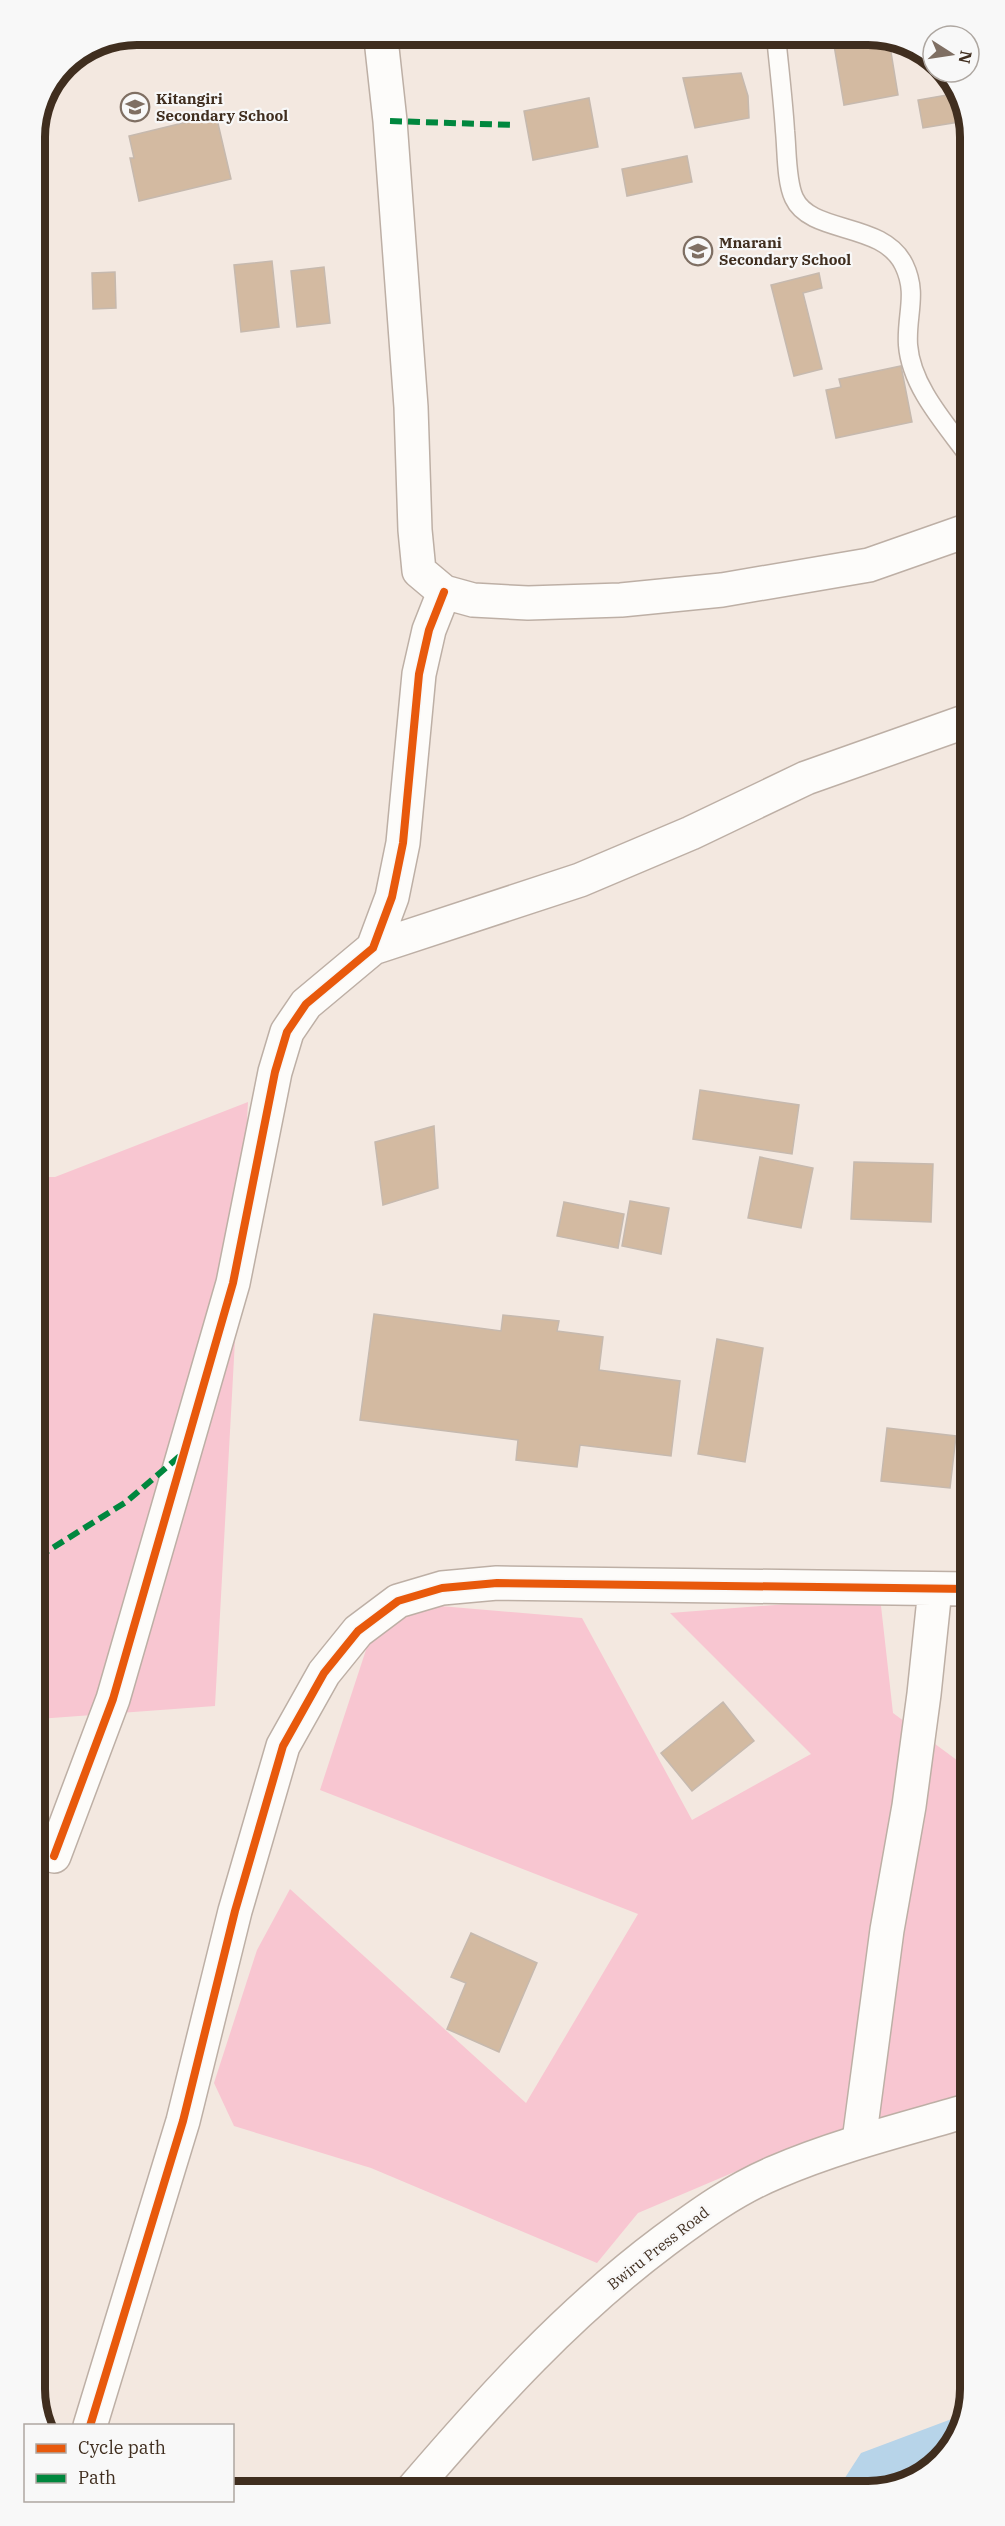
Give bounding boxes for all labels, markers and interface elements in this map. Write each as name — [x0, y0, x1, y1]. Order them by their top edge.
north arrow — [921, 24, 981, 84]
text: N — [955, 49, 977, 65]
place label: Kitangiri Secondary School — [156, 89, 288, 125]
school or university icon: Kitangiri Secondary School — [119, 91, 151, 123]
place label: Mnarani Secondary School — [719, 233, 851, 269]
school or university icon: Mnarani Secondary School — [682, 235, 714, 267]
street label: Bwiru Press Road — [603, 2202, 713, 2294]
legend — [24, 2424, 234, 2502]
text: Cycle path — [78, 2436, 166, 2459]
text: Path — [78, 2466, 116, 2489]

